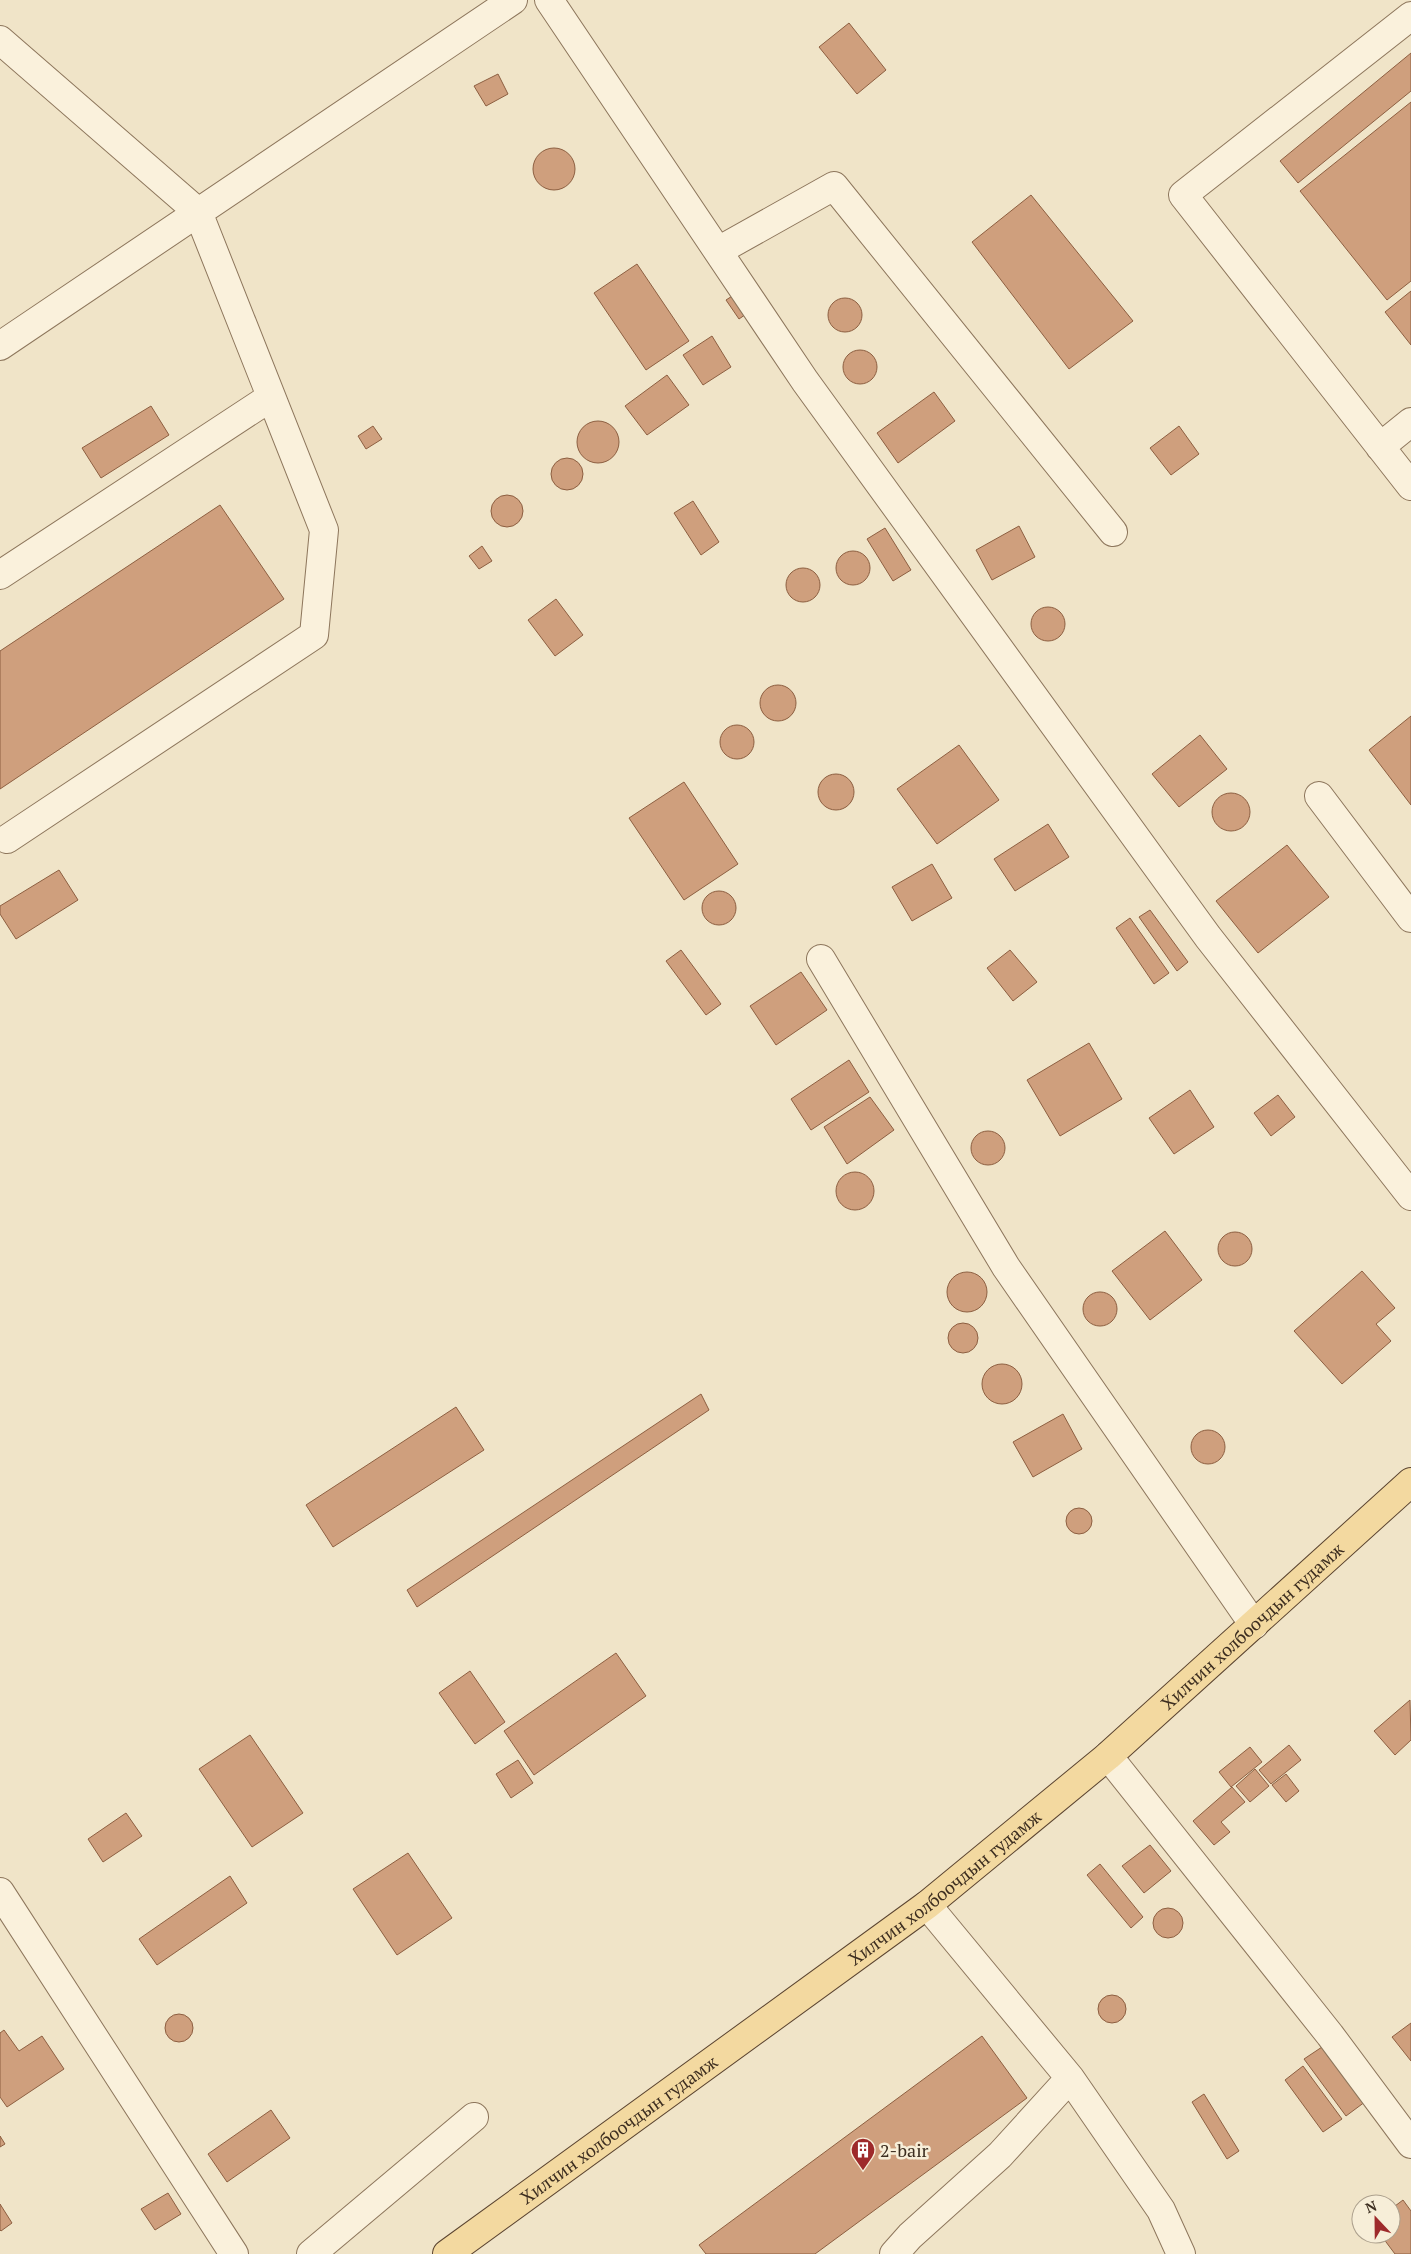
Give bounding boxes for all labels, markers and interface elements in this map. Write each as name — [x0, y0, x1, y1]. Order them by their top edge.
street label: Хилчин холбоочдын гудамж — [1155, 1537, 1348, 1715]
street label: Хилчин холбоочдын гудамж — [843, 1804, 1046, 1970]
street label: Хилчин холбоочдын гудамж — [515, 2049, 722, 2209]
building icon: 2-bair — [850, 2137, 876, 2171]
place label: 2-bair — [880, 2138, 929, 2162]
north arrow — [1351, 2194, 1401, 2244]
text: N — [1362, 2196, 1380, 2217]

